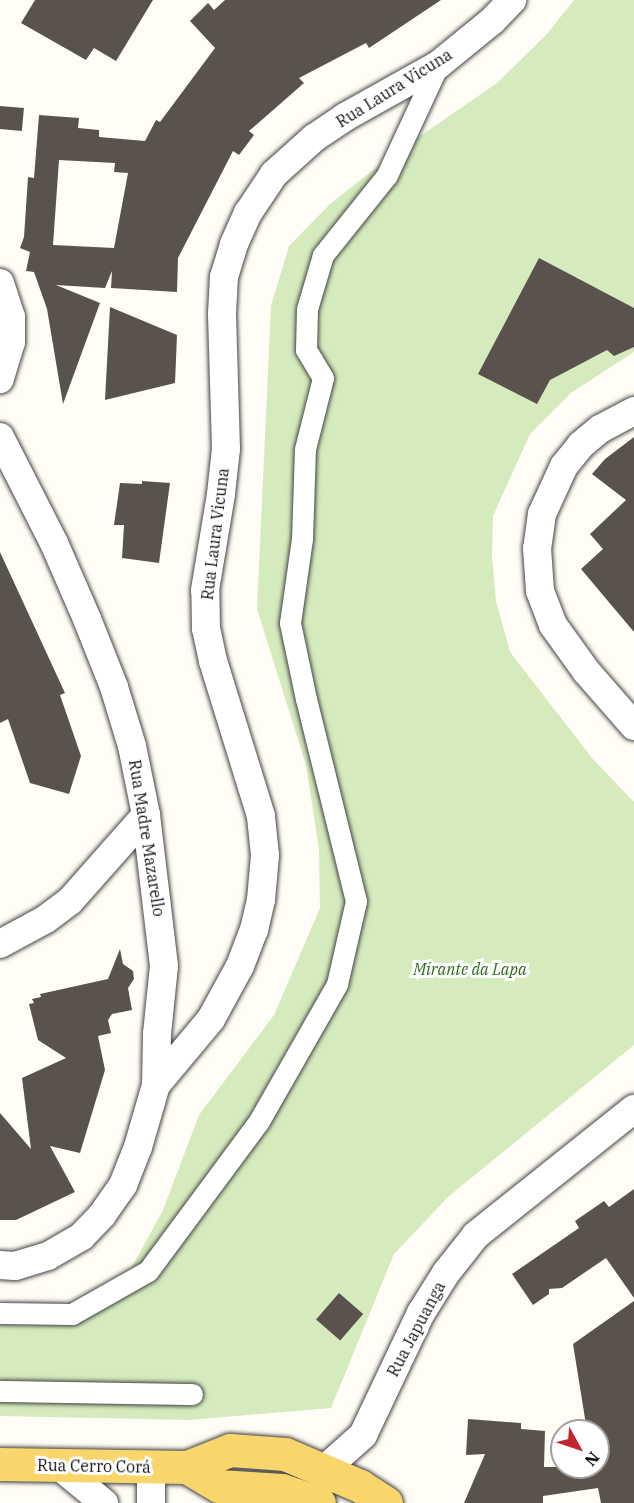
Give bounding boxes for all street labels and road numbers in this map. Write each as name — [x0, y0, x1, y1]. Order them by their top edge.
street label: Rua Laura Vicuna — [332, 45, 456, 131]
street label: Rua Laura Vicuna — [197, 467, 233, 601]
street label: Rua Madre Mazarello — [125, 758, 169, 918]
street label: Rua Japuanga — [383, 1278, 449, 1380]
street label: Rua Cerro Corá — [37, 1455, 151, 1477]

